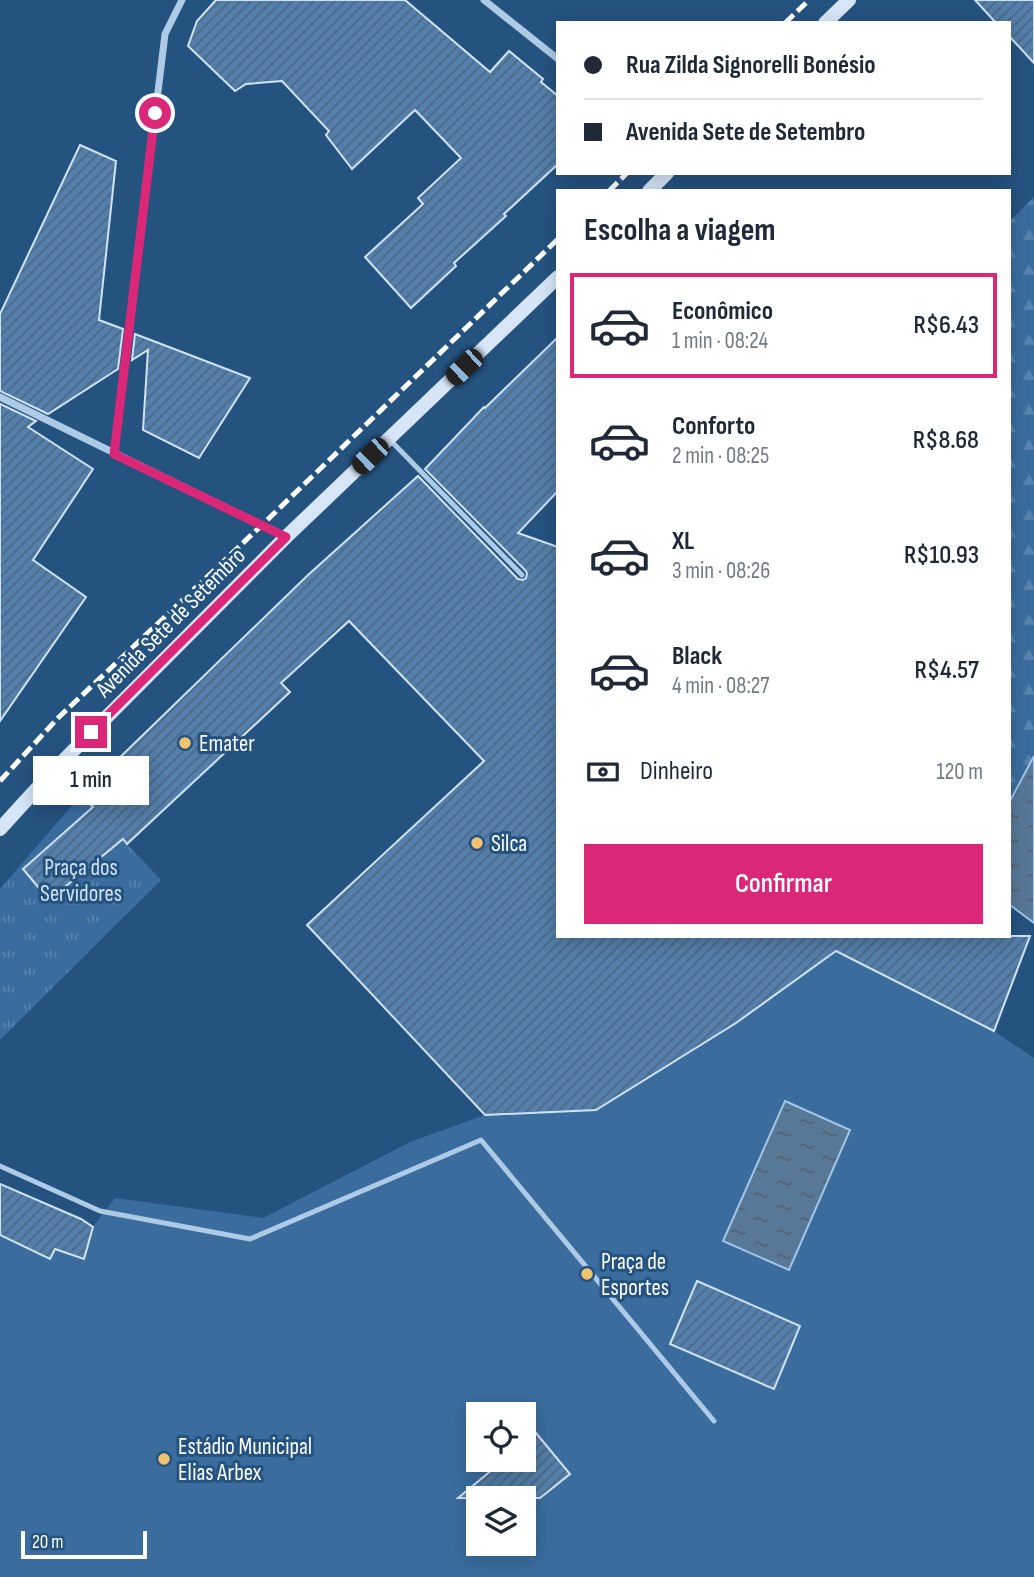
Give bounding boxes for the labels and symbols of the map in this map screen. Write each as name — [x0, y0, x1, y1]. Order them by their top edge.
route start — [139, 97, 171, 129]
car — [442, 345, 487, 389]
car — [348, 434, 393, 478]
street label: Avenida Sete de Setembro — [89, 542, 251, 704]
route end — [75, 716, 107, 748]
place label: Emater — [199, 730, 255, 758]
marker: Emater — [177, 735, 193, 751]
callout: 1 min — [33, 756, 149, 806]
place label: Silca — [491, 830, 527, 858]
marker: Silca — [469, 835, 485, 851]
park label: Praça dos Servidores — [40, 854, 122, 908]
place label: Praça de Esportes — [601, 1248, 669, 1302]
marker: Praça de Esportes — [579, 1266, 595, 1282]
place label: Estádio Municipal Elias Arbex — [178, 1433, 312, 1487]
marker: Estádio Municipal Elias Arbex — [156, 1451, 172, 1467]
scale bar — [21, 1528, 147, 1560]

